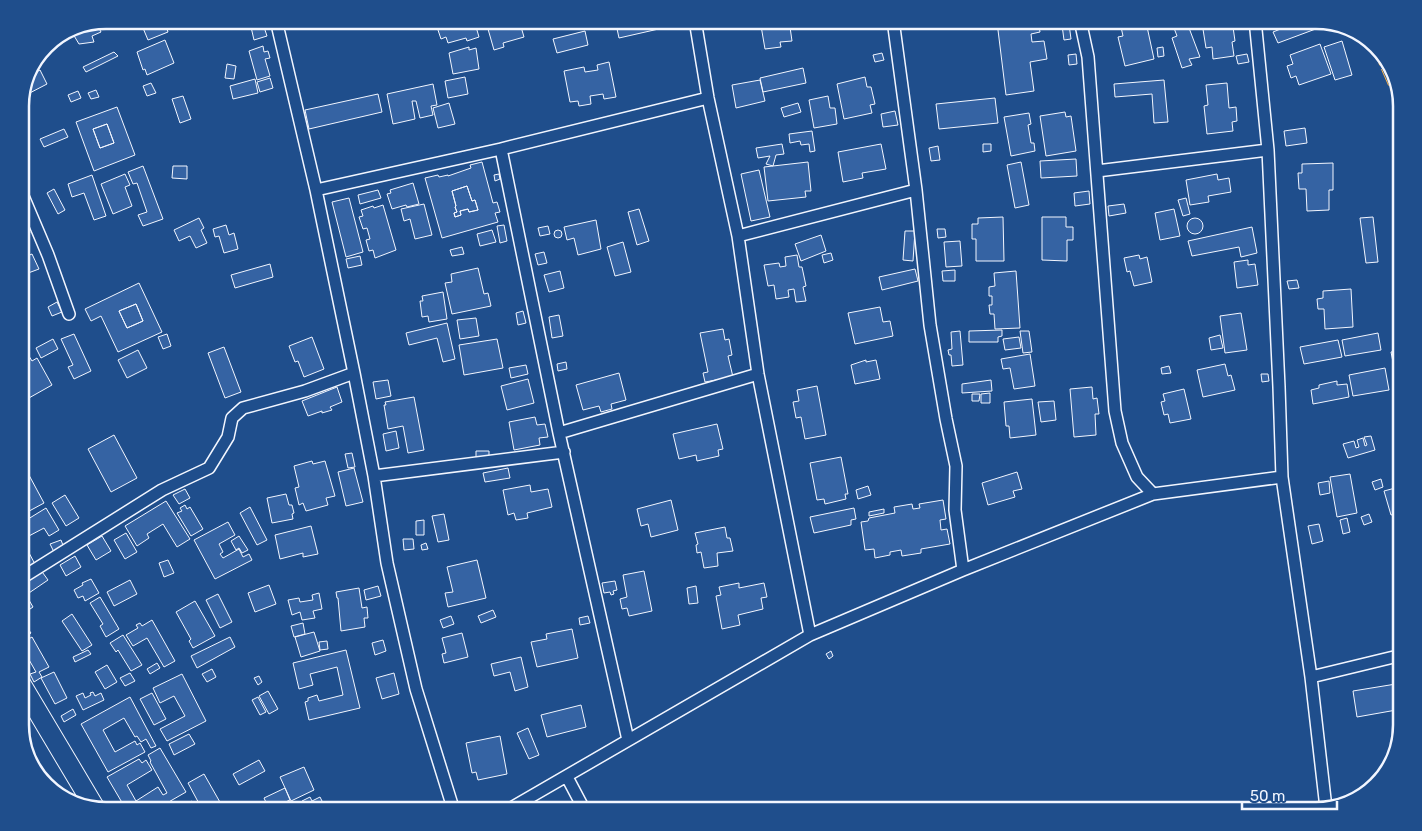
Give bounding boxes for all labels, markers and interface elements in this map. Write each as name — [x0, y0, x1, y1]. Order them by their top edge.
scale bar — [1242, 778, 1337, 810]
text: 50 m — [1250, 787, 1285, 805]

